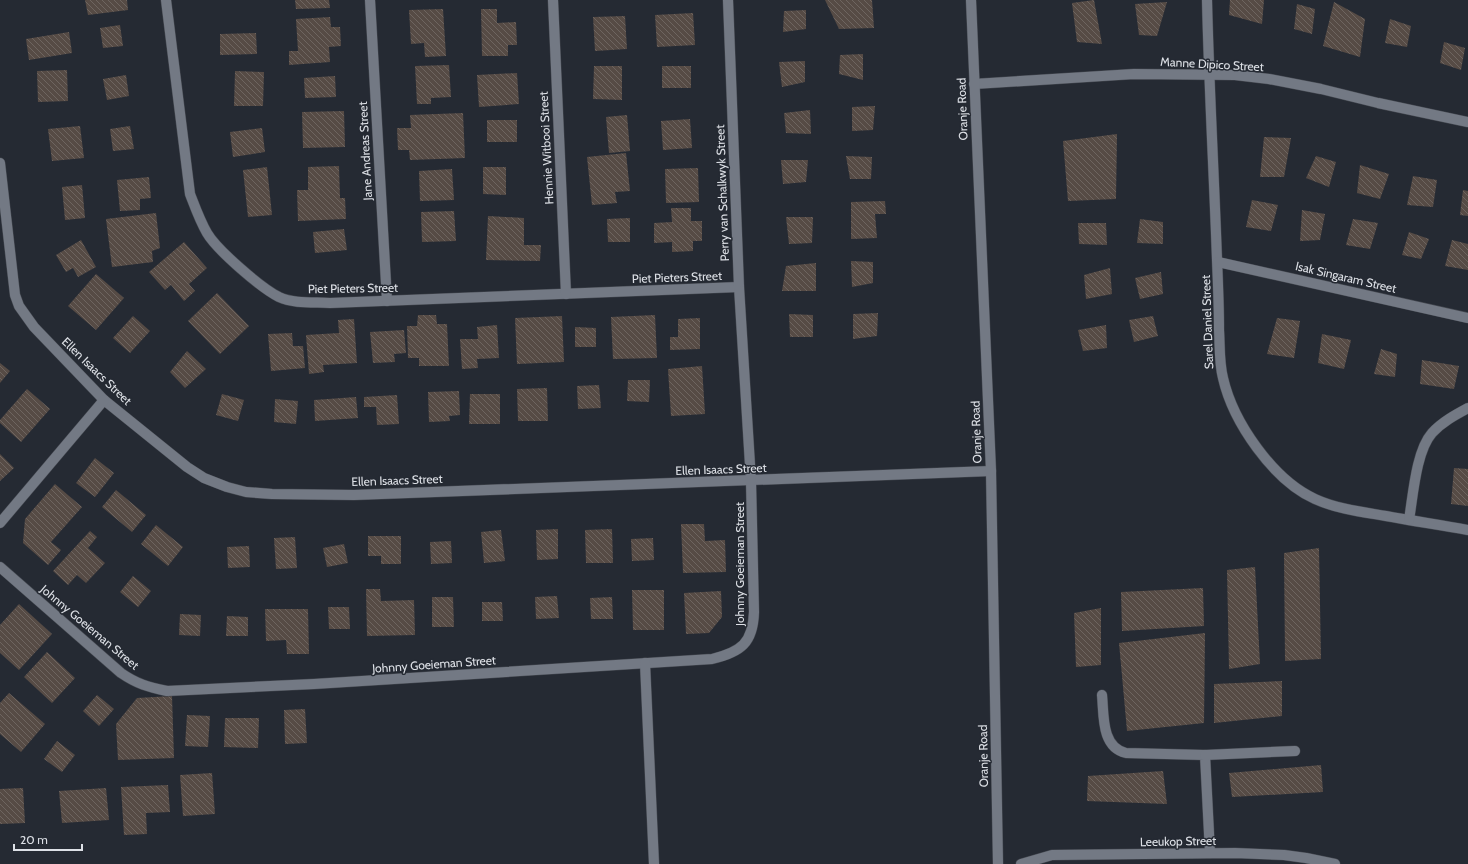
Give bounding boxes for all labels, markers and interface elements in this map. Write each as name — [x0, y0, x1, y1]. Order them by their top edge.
street label: Manne Dipico Street — [1160, 54, 1264, 74]
street label: Oranje Road — [953, 77, 971, 141]
street label: Hennie Witbooi Street — [536, 91, 556, 205]
street label: Jane Andreas Street — [355, 101, 375, 202]
street label: Perry van Schalkwyk Street — [712, 124, 732, 262]
street label: Isak Singaram Street — [1294, 258, 1398, 296]
street label: Piet Pieters Street — [632, 268, 722, 286]
street label: Sarel Daniel Street — [1198, 275, 1216, 369]
street label: Piet Pieters Street — [308, 280, 398, 296]
street label: Ellen Isaacs Street — [59, 334, 135, 408]
street label: Oranje Road — [967, 400, 985, 464]
street label: Ellen Isaacs Street — [675, 460, 767, 478]
street label: Ellen Isaacs Street — [351, 471, 443, 489]
street label: Johnny Goeieman Street — [732, 502, 747, 627]
street label: Johnny Goeieman Street — [37, 581, 142, 673]
street label: Johnny Goeieman Street — [371, 652, 496, 676]
street label: Oranje Road — [975, 724, 991, 788]
scale bar — [14, 826, 82, 852]
text: 20 m — [20, 832, 48, 847]
street label: Leeukop Street — [1140, 833, 1216, 849]

